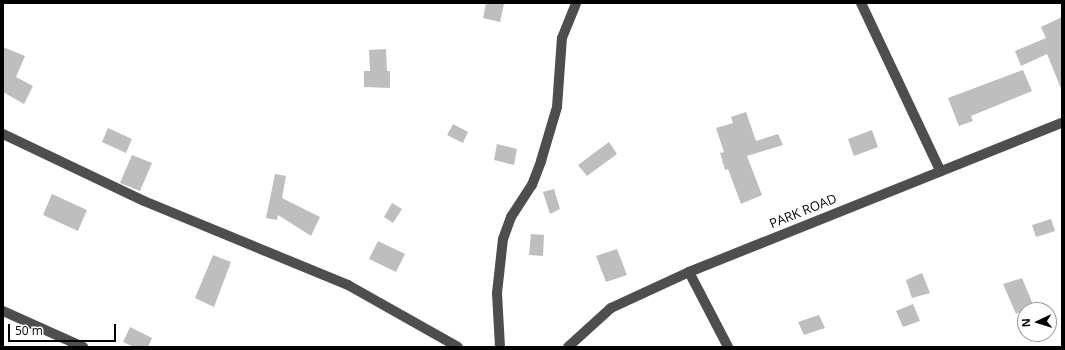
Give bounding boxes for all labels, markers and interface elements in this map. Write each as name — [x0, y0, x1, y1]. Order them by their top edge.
street label: PARK ROAD — [767, 190, 839, 232]
north arrow — [1017, 302, 1057, 342]
scale bar — [10, 316, 118, 342]
text: N — [1018, 318, 1033, 328]
text: 50 m — [15, 322, 43, 339]

